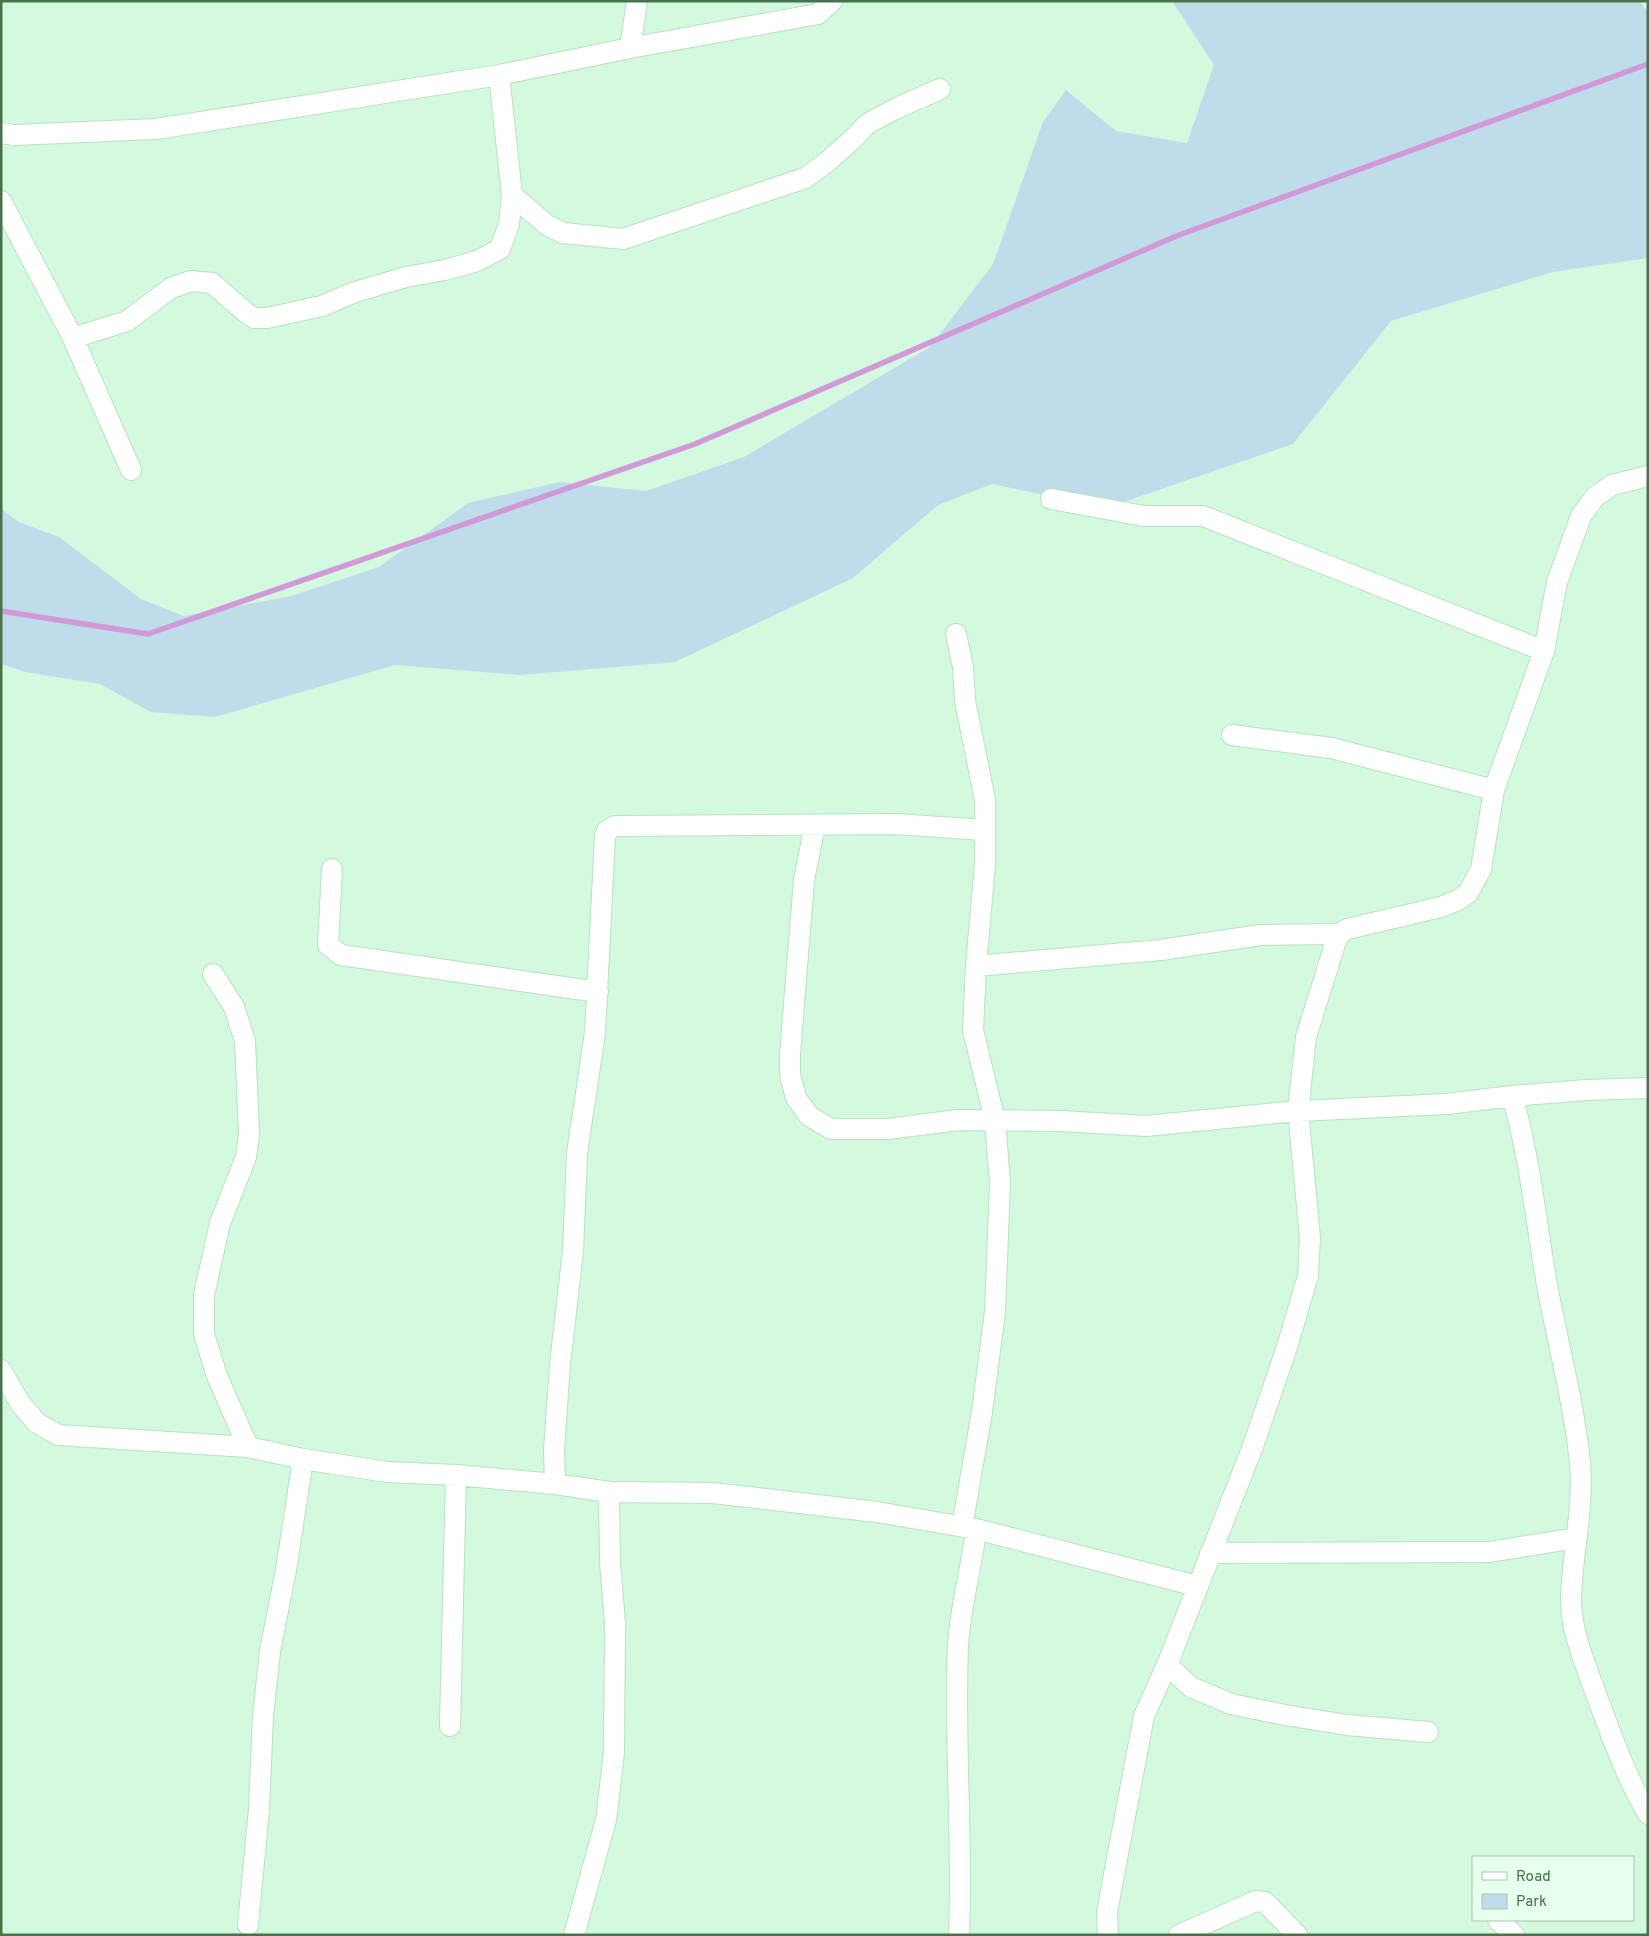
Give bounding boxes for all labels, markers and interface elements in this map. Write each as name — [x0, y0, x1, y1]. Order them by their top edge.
legend — [1472, 1856, 1634, 1921]
text: Road — [1516, 1868, 1551, 1887]
text: Park — [1516, 1893, 1547, 1912]

